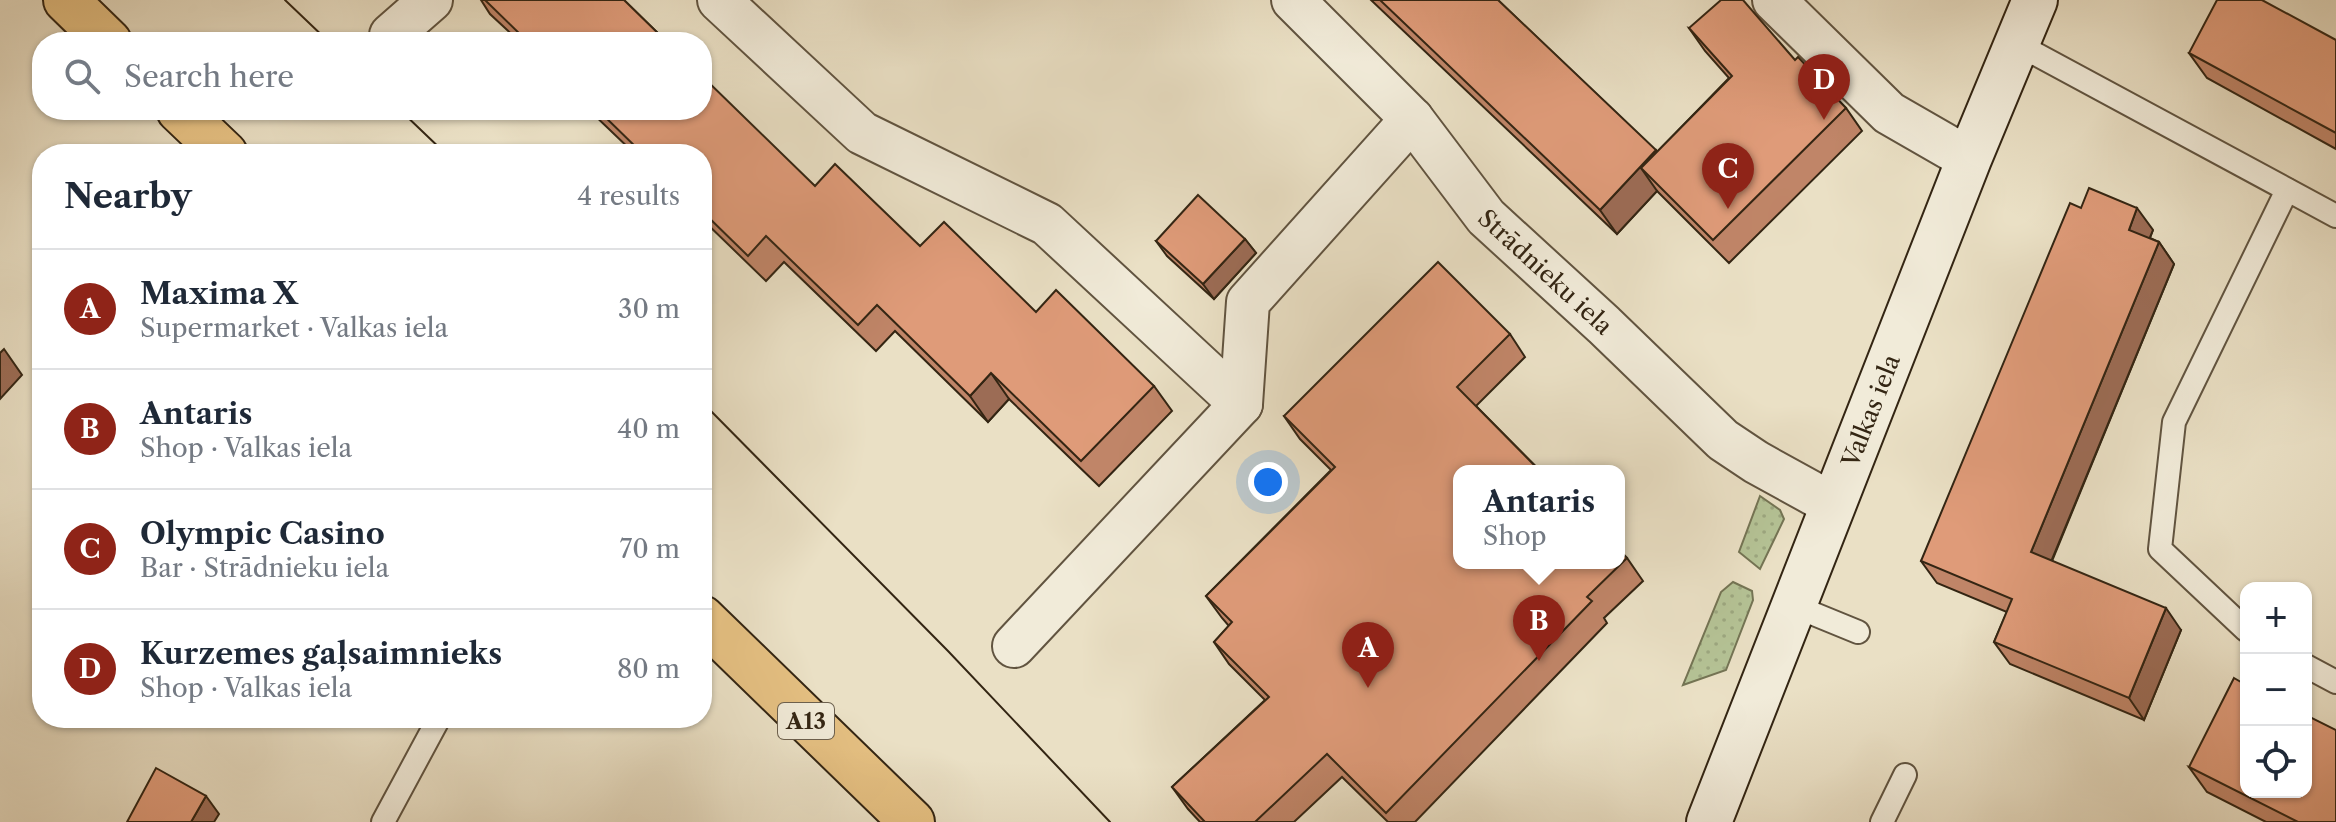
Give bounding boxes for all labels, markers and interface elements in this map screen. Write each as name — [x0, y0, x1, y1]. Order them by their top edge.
search box — [32, 32, 712, 120]
icon: search — [60, 54, 104, 98]
pin: D — [1798, 54, 1850, 120]
text: Search here — [124, 58, 294, 95]
pin: C — [1702, 143, 1754, 209]
text: Nearby — [64, 175, 192, 217]
text: 4 results — [577, 180, 680, 212]
street label: Strādnieku iela — [1473, 203, 1619, 340]
text: Maxima X — [140, 275, 298, 312]
text: A — [80, 293, 100, 325]
text: 30 m — [618, 293, 680, 325]
text: Supermarket · Valkas iela — [140, 312, 448, 344]
street label: Valkas iela — [1835, 350, 1906, 472]
text: Antaris — [140, 395, 252, 432]
text: B — [80, 413, 100, 445]
text: 40 m — [617, 413, 680, 445]
text: Shop · Valkas iela — [140, 432, 352, 464]
your location — [1248, 462, 1288, 502]
popup — [1453, 465, 1625, 569]
text: Antaris — [1483, 483, 1595, 520]
text: Olympic Casino — [140, 515, 385, 552]
text: Shop — [1483, 520, 1547, 552]
text: C — [80, 533, 100, 565]
text: 70 m — [620, 533, 680, 565]
text: Bar · Strādnieku iela — [140, 552, 389, 584]
map controls — [2240, 582, 2312, 798]
button: + — [2240, 582, 2312, 654]
pin: B — [1513, 595, 1565, 661]
pin: A — [1342, 622, 1394, 688]
text: Kurzemes gaļsaimnieks — [140, 635, 502, 672]
text: D — [79, 653, 101, 685]
text: 80 m — [617, 653, 680, 685]
button: − — [2240, 654, 2312, 726]
text: Shop · Valkas iela — [140, 672, 352, 704]
road number: A13 — [778, 703, 834, 739]
button: locate — [2240, 726, 2312, 798]

